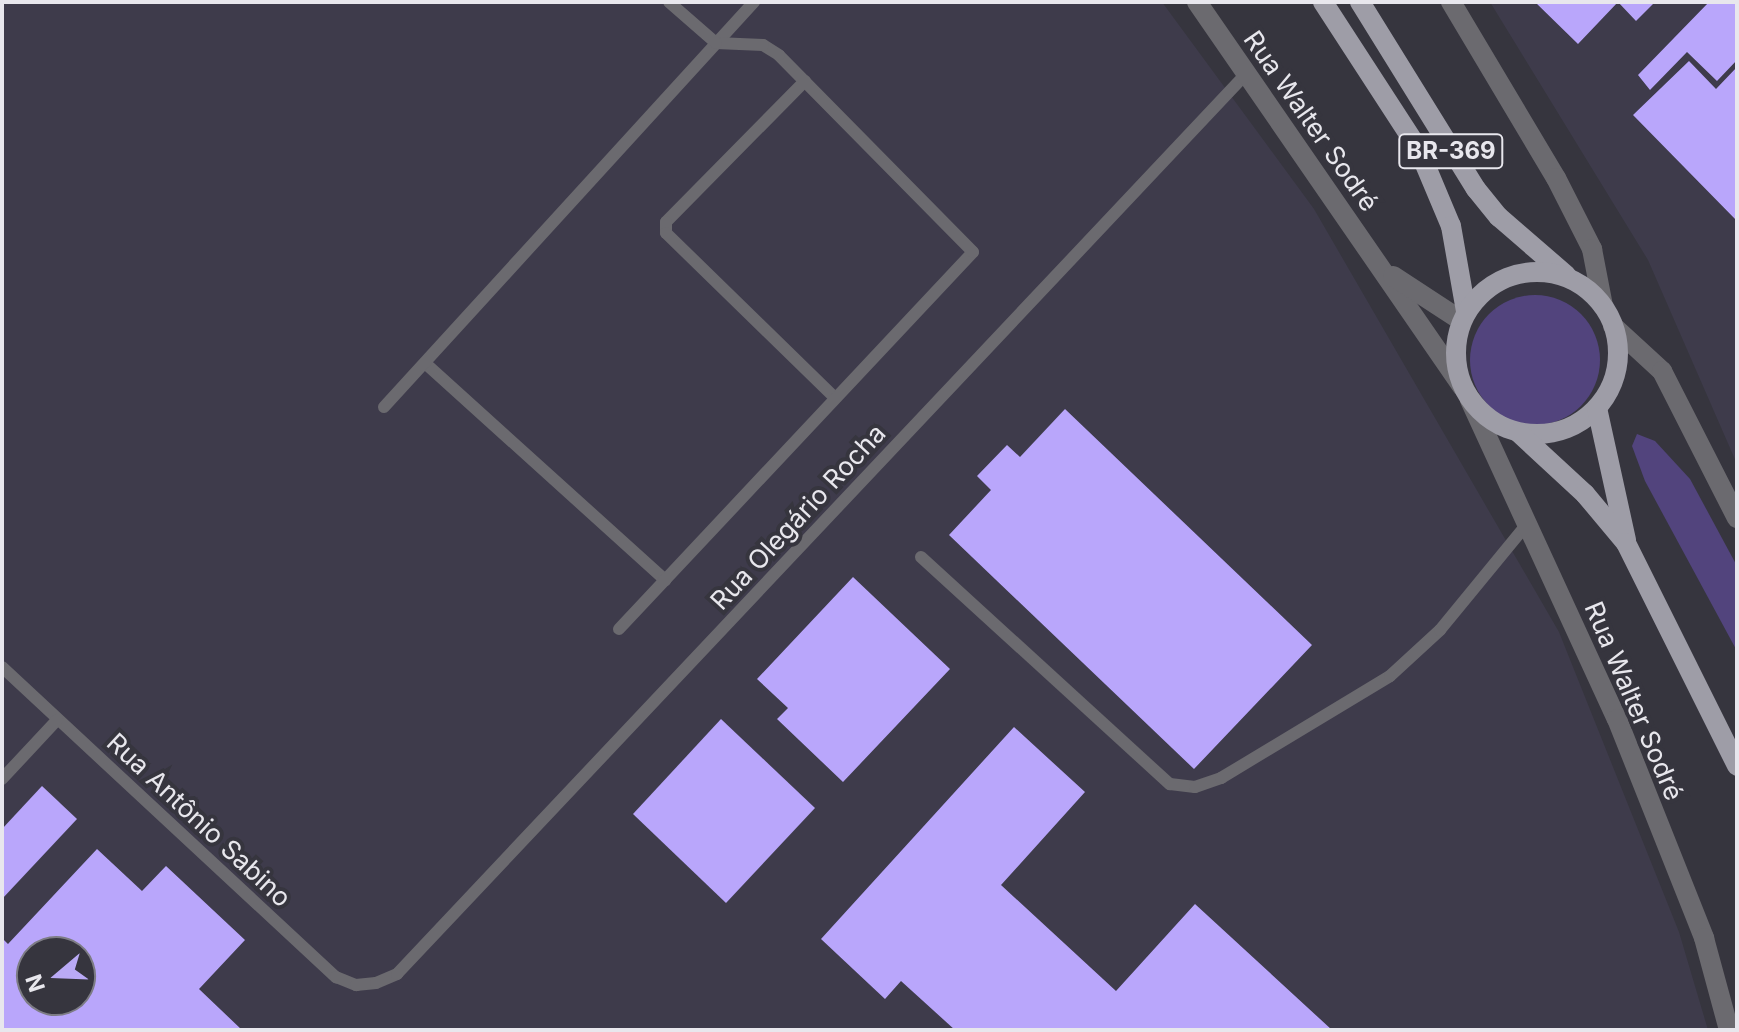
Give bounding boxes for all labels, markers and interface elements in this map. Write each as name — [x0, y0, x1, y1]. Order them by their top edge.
street label: Rua Walter Sodré — [1237, 25, 1385, 217]
road number: BR-369 — [1397, 131, 1505, 171]
street label: Rua Olegário Rocha — [704, 418, 892, 616]
street label: Rua Walter Sodré — [1578, 597, 1690, 805]
street label: Rua Antônio Sabino — [101, 727, 297, 913]
north arrow — [16, 936, 96, 1016]
text: N — [20, 971, 50, 995]

